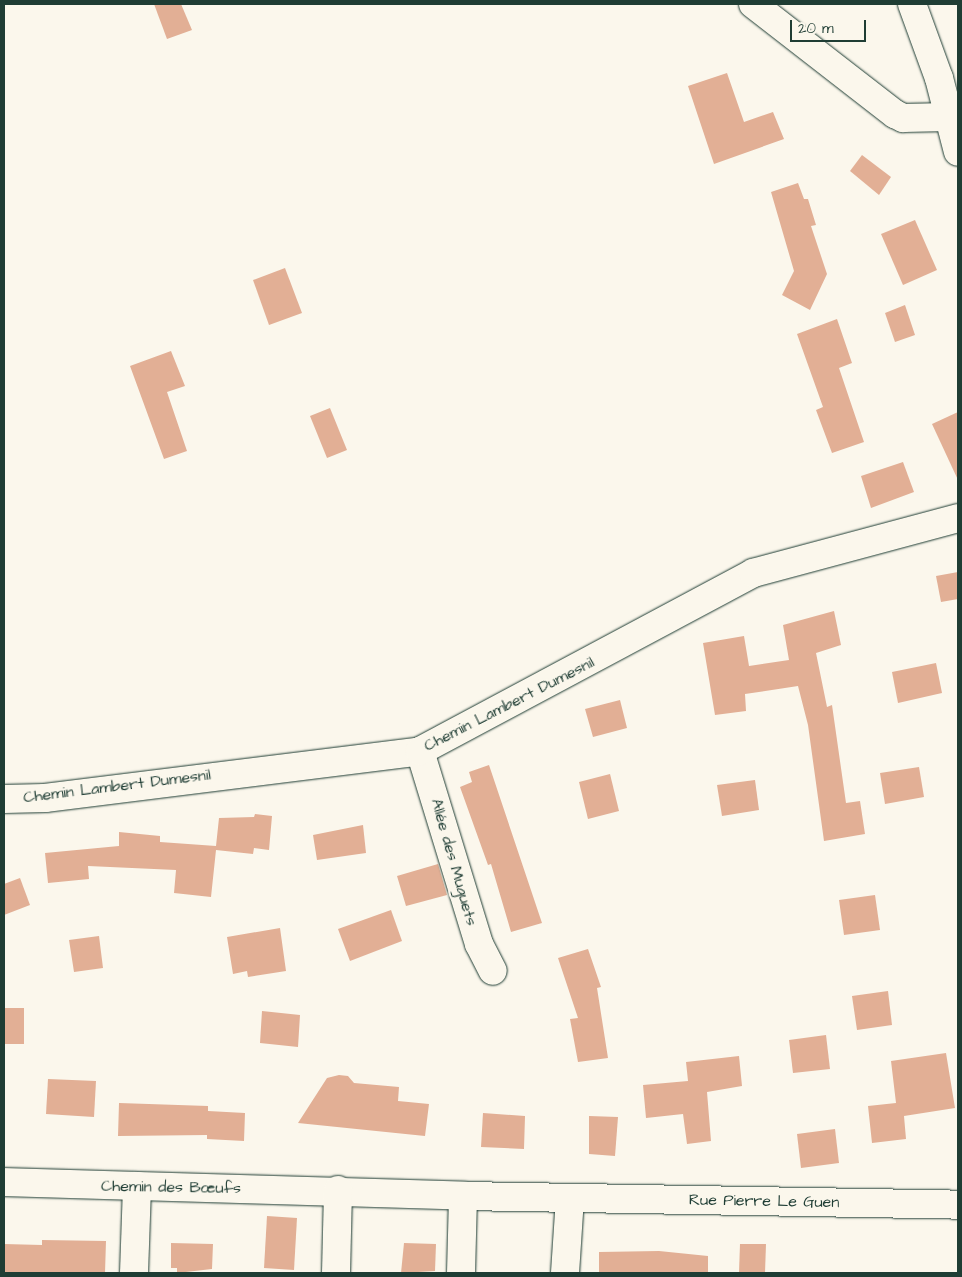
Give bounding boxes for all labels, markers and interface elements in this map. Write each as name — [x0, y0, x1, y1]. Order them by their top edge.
scale bar — [792, 10, 868, 42]
text: 20 m — [798, 18, 834, 39]
street label: Chemin Lambert Dumesnil — [421, 653, 597, 755]
street label: Chemin Lambert Dumesnil — [22, 765, 212, 807]
street label: Allée des Muguets — [427, 796, 481, 928]
street label: Chemin des Bœufs — [101, 1176, 241, 1198]
street label: Rue Pierre Le Guen — [689, 1190, 839, 1212]

